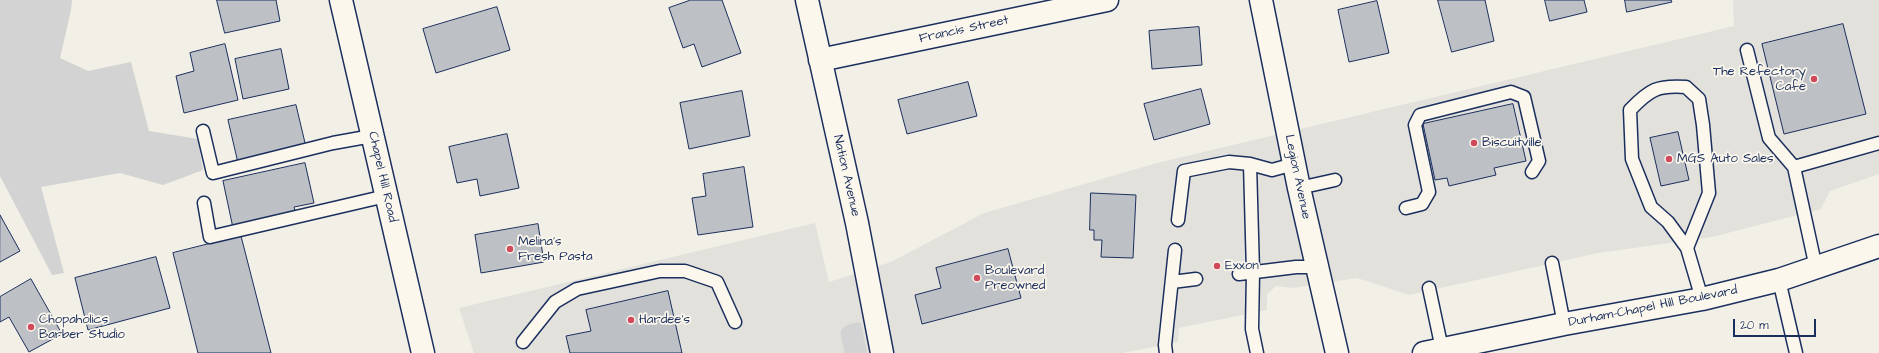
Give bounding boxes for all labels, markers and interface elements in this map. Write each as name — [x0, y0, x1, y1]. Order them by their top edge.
street label: Francis Street — [918, 13, 1010, 47]
place label: The Refectory Cafe — [1713, 64, 1806, 95]
marker: The Refectory Cafe — [1809, 74, 1819, 84]
street label: Chapel Hill Road — [364, 130, 400, 224]
street label: Legion Avenue — [1280, 133, 1314, 221]
street label: Nation Avenue — [829, 134, 863, 218]
place label: Biscuitville — [1482, 135, 1542, 151]
marker: Biscuitville — [1469, 138, 1479, 148]
place label: MGS Auto Sales — [1677, 151, 1774, 167]
marker: MGS Auto Sales — [1664, 154, 1674, 164]
place label: Melina's Fresh Pasta — [518, 234, 593, 265]
marker: Melina's Fresh Pasta — [505, 244, 515, 254]
place label: Exxon — [1225, 258, 1259, 274]
marker: Exxon — [1212, 261, 1222, 271]
place label: Boulevard Preowned — [985, 263, 1046, 294]
marker: Boulevard Preowned — [972, 273, 982, 283]
street label: Durham-Chapel Hill Boulevard — [1567, 283, 1739, 331]
scale bar — [1735, 311, 1818, 337]
place label: Chopaholics Barber Studio — [39, 312, 125, 343]
place label: Hardee's — [639, 312, 690, 328]
marker: Hardee's — [626, 315, 636, 325]
text: 20 m — [1740, 317, 1769, 334]
marker: Chopaholics Barber Studio — [26, 322, 36, 332]

